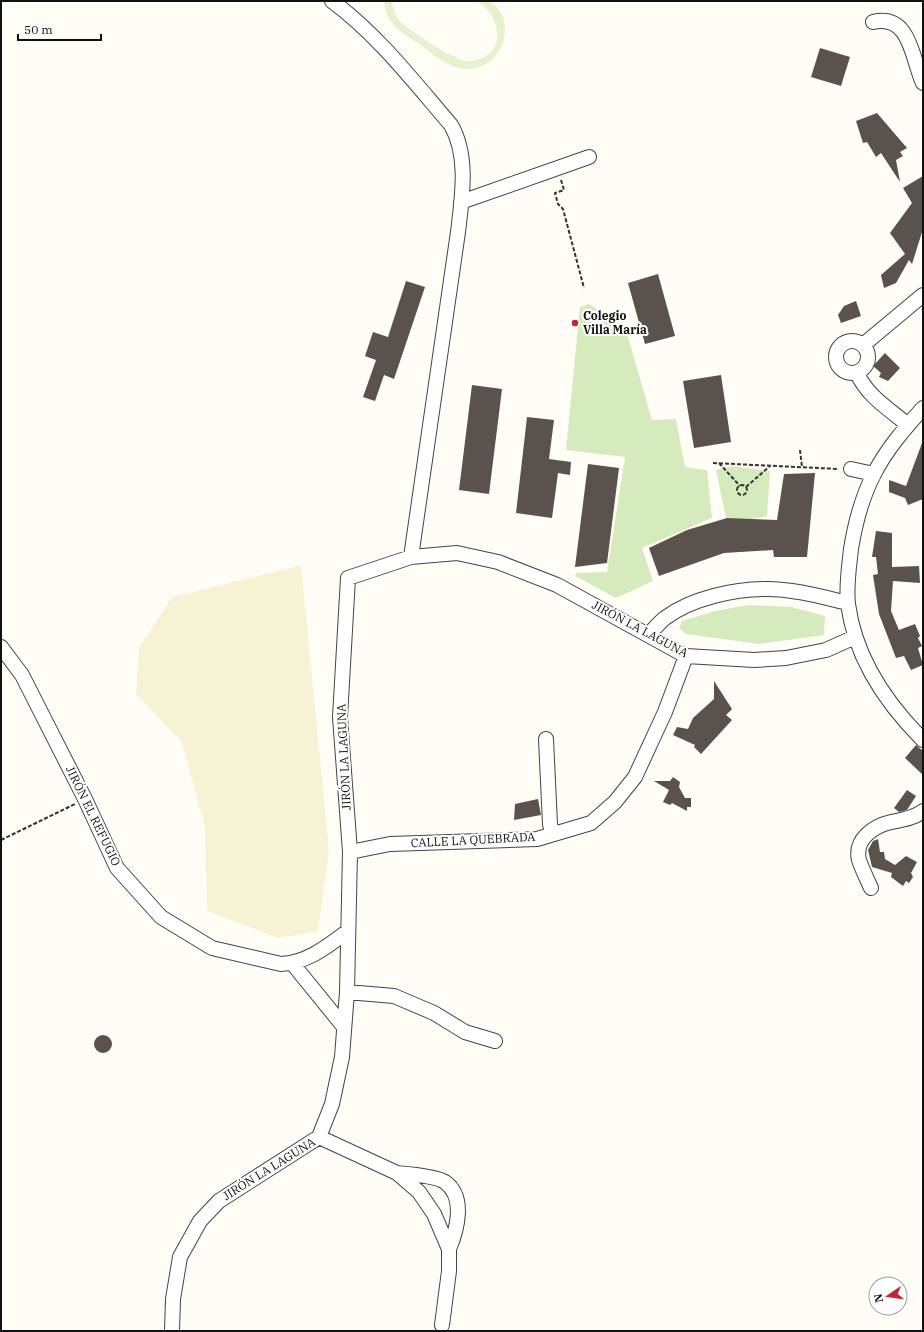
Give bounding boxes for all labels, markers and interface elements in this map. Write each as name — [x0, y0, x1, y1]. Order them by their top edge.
scale bar — [18, 16, 101, 42]
text: 50 m — [24, 22, 53, 37]
place label: Colegio Villa María — [583, 308, 647, 337]
marker: Colegio Villa María — [570, 318, 580, 328]
street label: JIRÓN LA LAGUNA — [590, 597, 692, 661]
street label: JIRÓN LA LAGUNA — [333, 703, 354, 811]
street label: JIRÓN EL REFUGIO — [63, 763, 124, 868]
street label: CALLE LA QUEBRADA — [410, 829, 536, 850]
street label: JIRÓN LA LAGUNA — [220, 1134, 319, 1203]
north arrow — [868, 1276, 908, 1316]
text: N — [870, 1292, 886, 1304]

